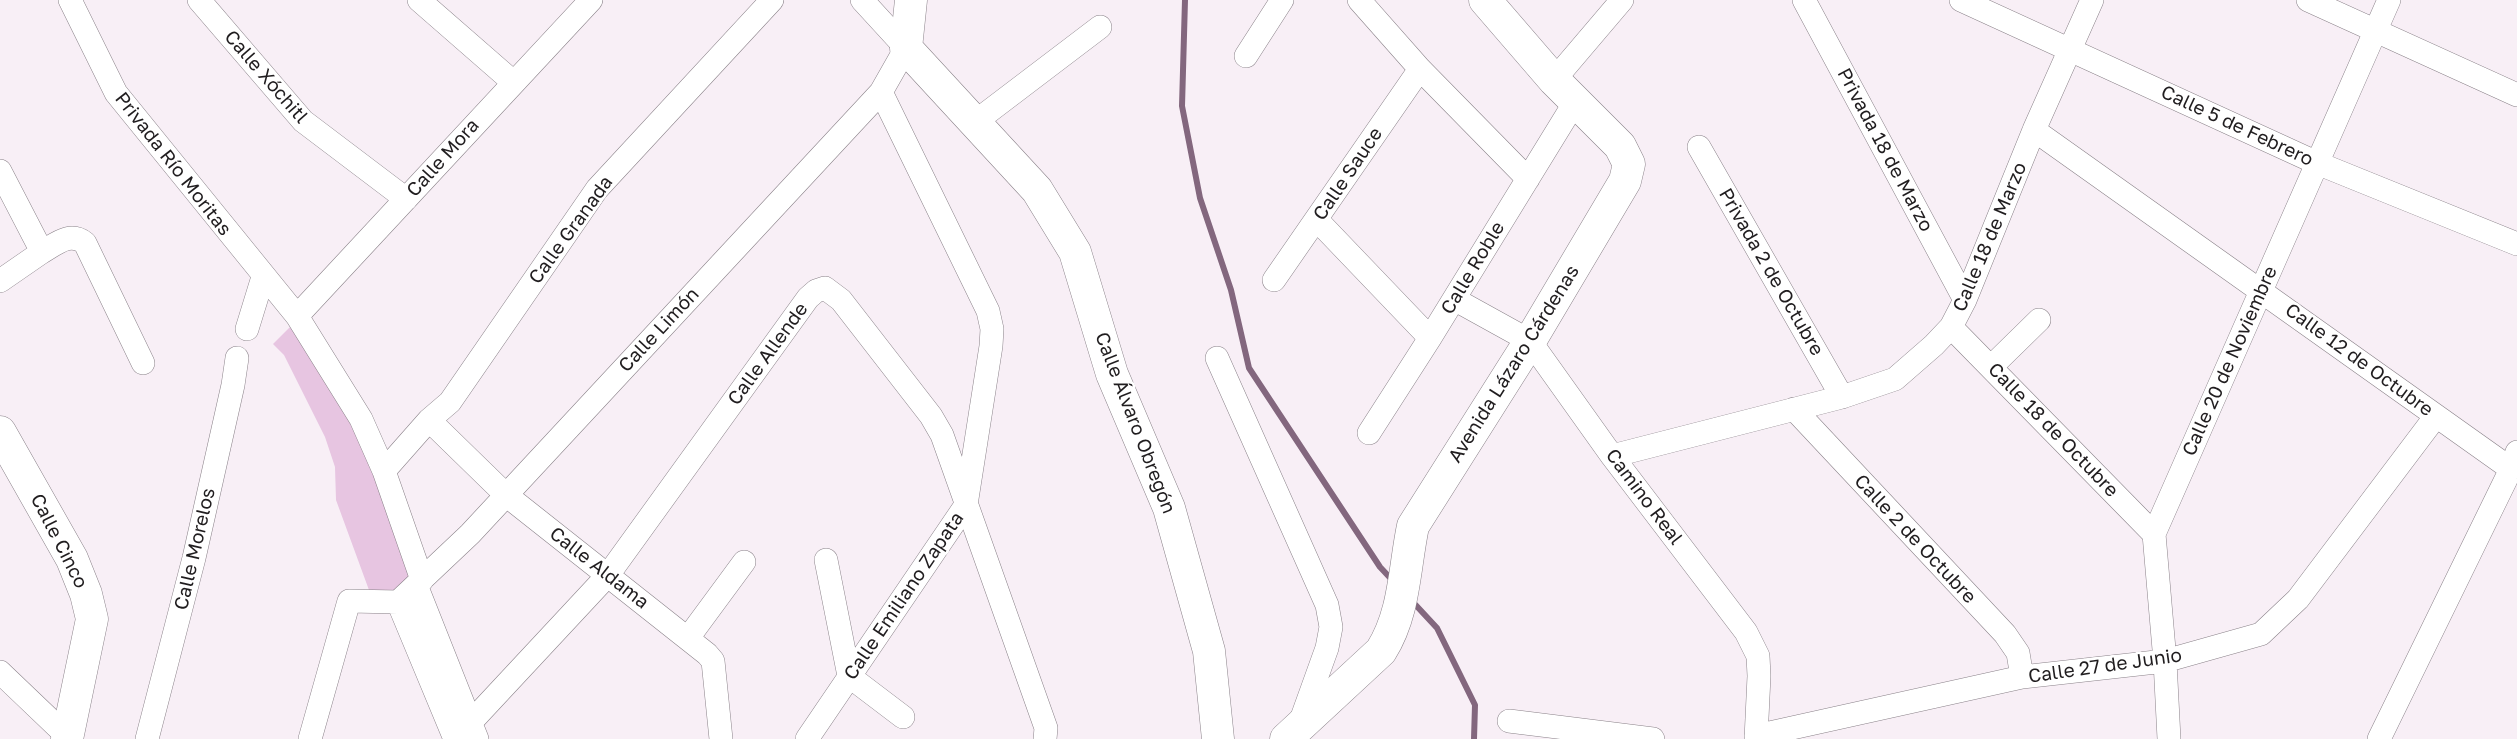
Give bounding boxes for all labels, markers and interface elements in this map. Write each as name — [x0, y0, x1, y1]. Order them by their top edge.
street label: Calle Xóchitl — [219, 26, 313, 128]
street label: Privada 18 de Marzo — [1832, 64, 1938, 236]
street label: Calle 5 de Febrero — [2157, 81, 2317, 171]
street label: Privada Río Moritas — [110, 88, 236, 240]
street label: Calle Mora — [402, 114, 484, 202]
street label: Calle Sauce — [1309, 123, 1387, 225]
street label: Calle 18 de Marzo — [1948, 159, 2032, 315]
street label: Calle Granada — [524, 172, 618, 288]
street label: Privada 2 de Octubre — [1714, 184, 1828, 360]
street label: Calle Roble — [1436, 218, 1510, 318]
street label: Avenida Lázaro Cárdenas — [1444, 261, 1584, 467]
street label: Calle 20 de Noviembre — [2178, 263, 2282, 459]
street label: Calle Limón — [614, 283, 704, 377]
street label: Calle Allende — [723, 298, 813, 410]
street label: Calle 12 de Octubre — [2281, 299, 2437, 421]
street label: Calle Álvaro Obregón — [1090, 329, 1180, 517]
street label: Calle 18 de Octubre — [1983, 358, 2123, 502]
street label: Camino Real — [1601, 445, 1687, 549]
street label: Calle 2 de Octubre — [1849, 470, 1981, 608]
street label: Calle Morelos — [170, 486, 220, 612]
street label: Calle Cinco — [25, 490, 93, 592]
street label: Calle Emiliano Zapata — [839, 508, 969, 684]
street label: Calle Aldama — [545, 522, 653, 614]
street label: Calle 27 de Junio — [2027, 644, 2183, 688]

